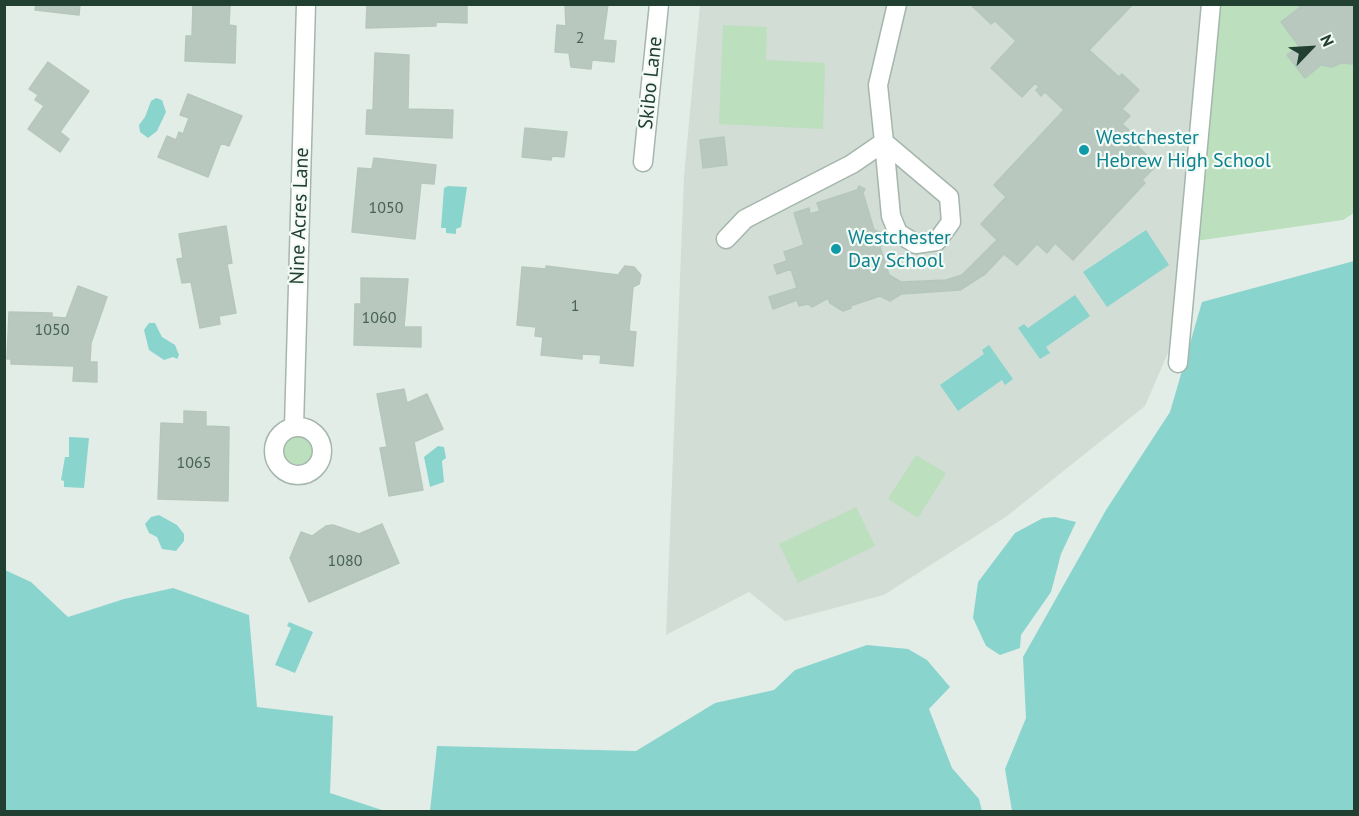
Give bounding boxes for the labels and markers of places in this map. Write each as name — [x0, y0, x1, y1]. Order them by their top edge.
place label: Westchester Hebrew High School — [1096, 126, 1271, 173]
marker: Westchester Hebrew High School — [1077, 143, 1091, 157]
place label: Westchester Day School — [848, 226, 951, 273]
marker: Westchester Day School — [829, 242, 843, 256]

